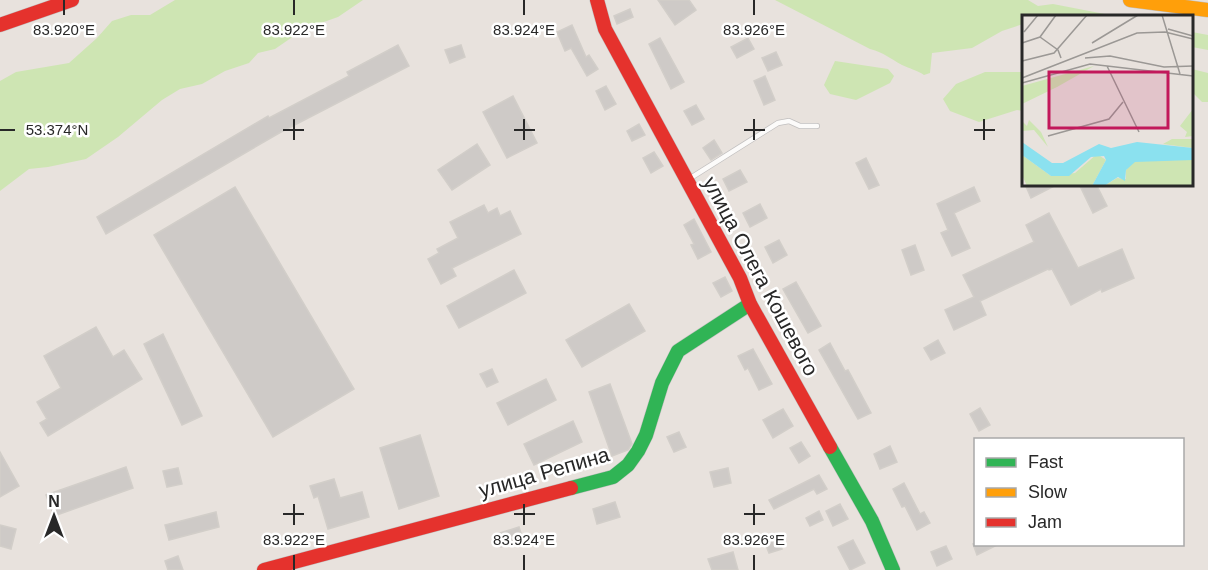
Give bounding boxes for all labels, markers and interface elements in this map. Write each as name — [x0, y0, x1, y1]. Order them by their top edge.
inset map — [1022, 15, 1193, 186]
text: 83.920°E — [33, 21, 95, 38]
text: 83.922°E — [263, 21, 325, 38]
text: 83.924°E — [493, 21, 555, 38]
text: 83.926°E — [723, 21, 785, 38]
text: 53.374°N — [26, 121, 88, 138]
street label: улица Олега Кошевого — [699, 172, 823, 380]
legend — [974, 438, 1184, 546]
street label: улица Репина — [476, 442, 612, 502]
text: Fast — [1028, 452, 1063, 472]
text: Slow — [1028, 482, 1068, 502]
north arrow — [24, 486, 84, 546]
text: N — [48, 493, 60, 510]
text: Jam — [1028, 512, 1062, 532]
text: 83.922°E — [263, 531, 325, 548]
text: 83.924°E — [493, 531, 555, 548]
text: 83.926°E — [723, 531, 785, 548]

